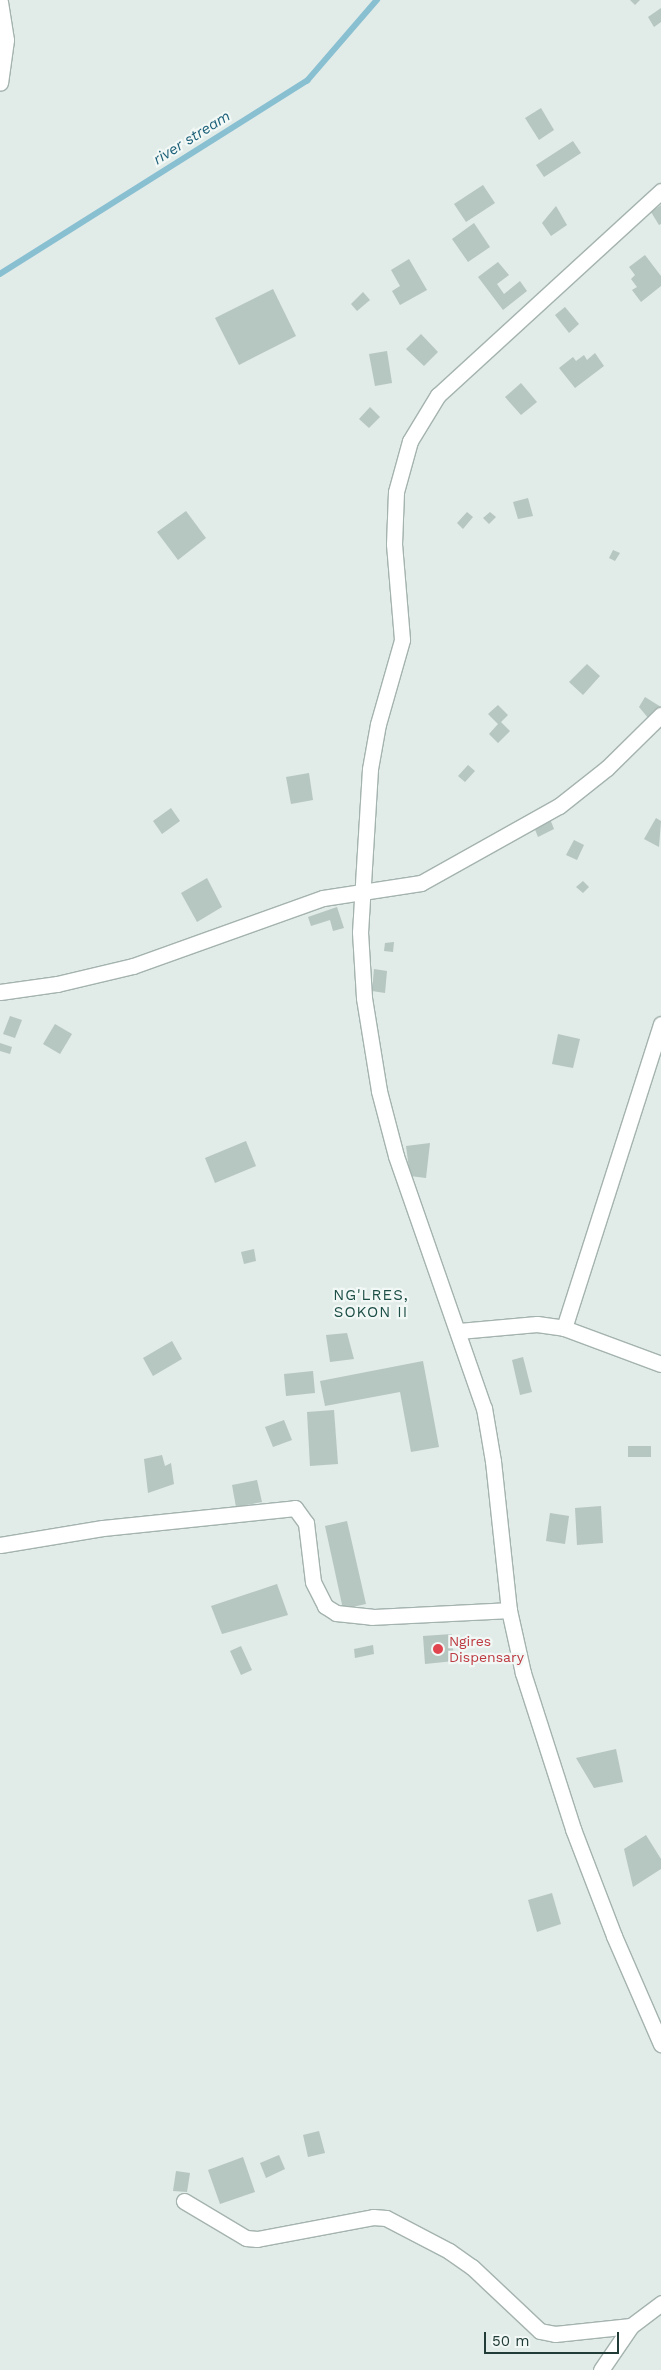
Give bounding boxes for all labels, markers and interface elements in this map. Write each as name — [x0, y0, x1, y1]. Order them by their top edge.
water label: river stream — [150, 107, 234, 169]
district label: NG'LRES, SOKON II — [332, 1286, 410, 1321]
place label: Ngires Dispensary — [449, 1633, 524, 1665]
marker: Ngires Dispensary — [431, 1642, 445, 1656]
scale bar — [486, 2322, 621, 2354]
text: 50 m — [492, 2332, 529, 2350]

